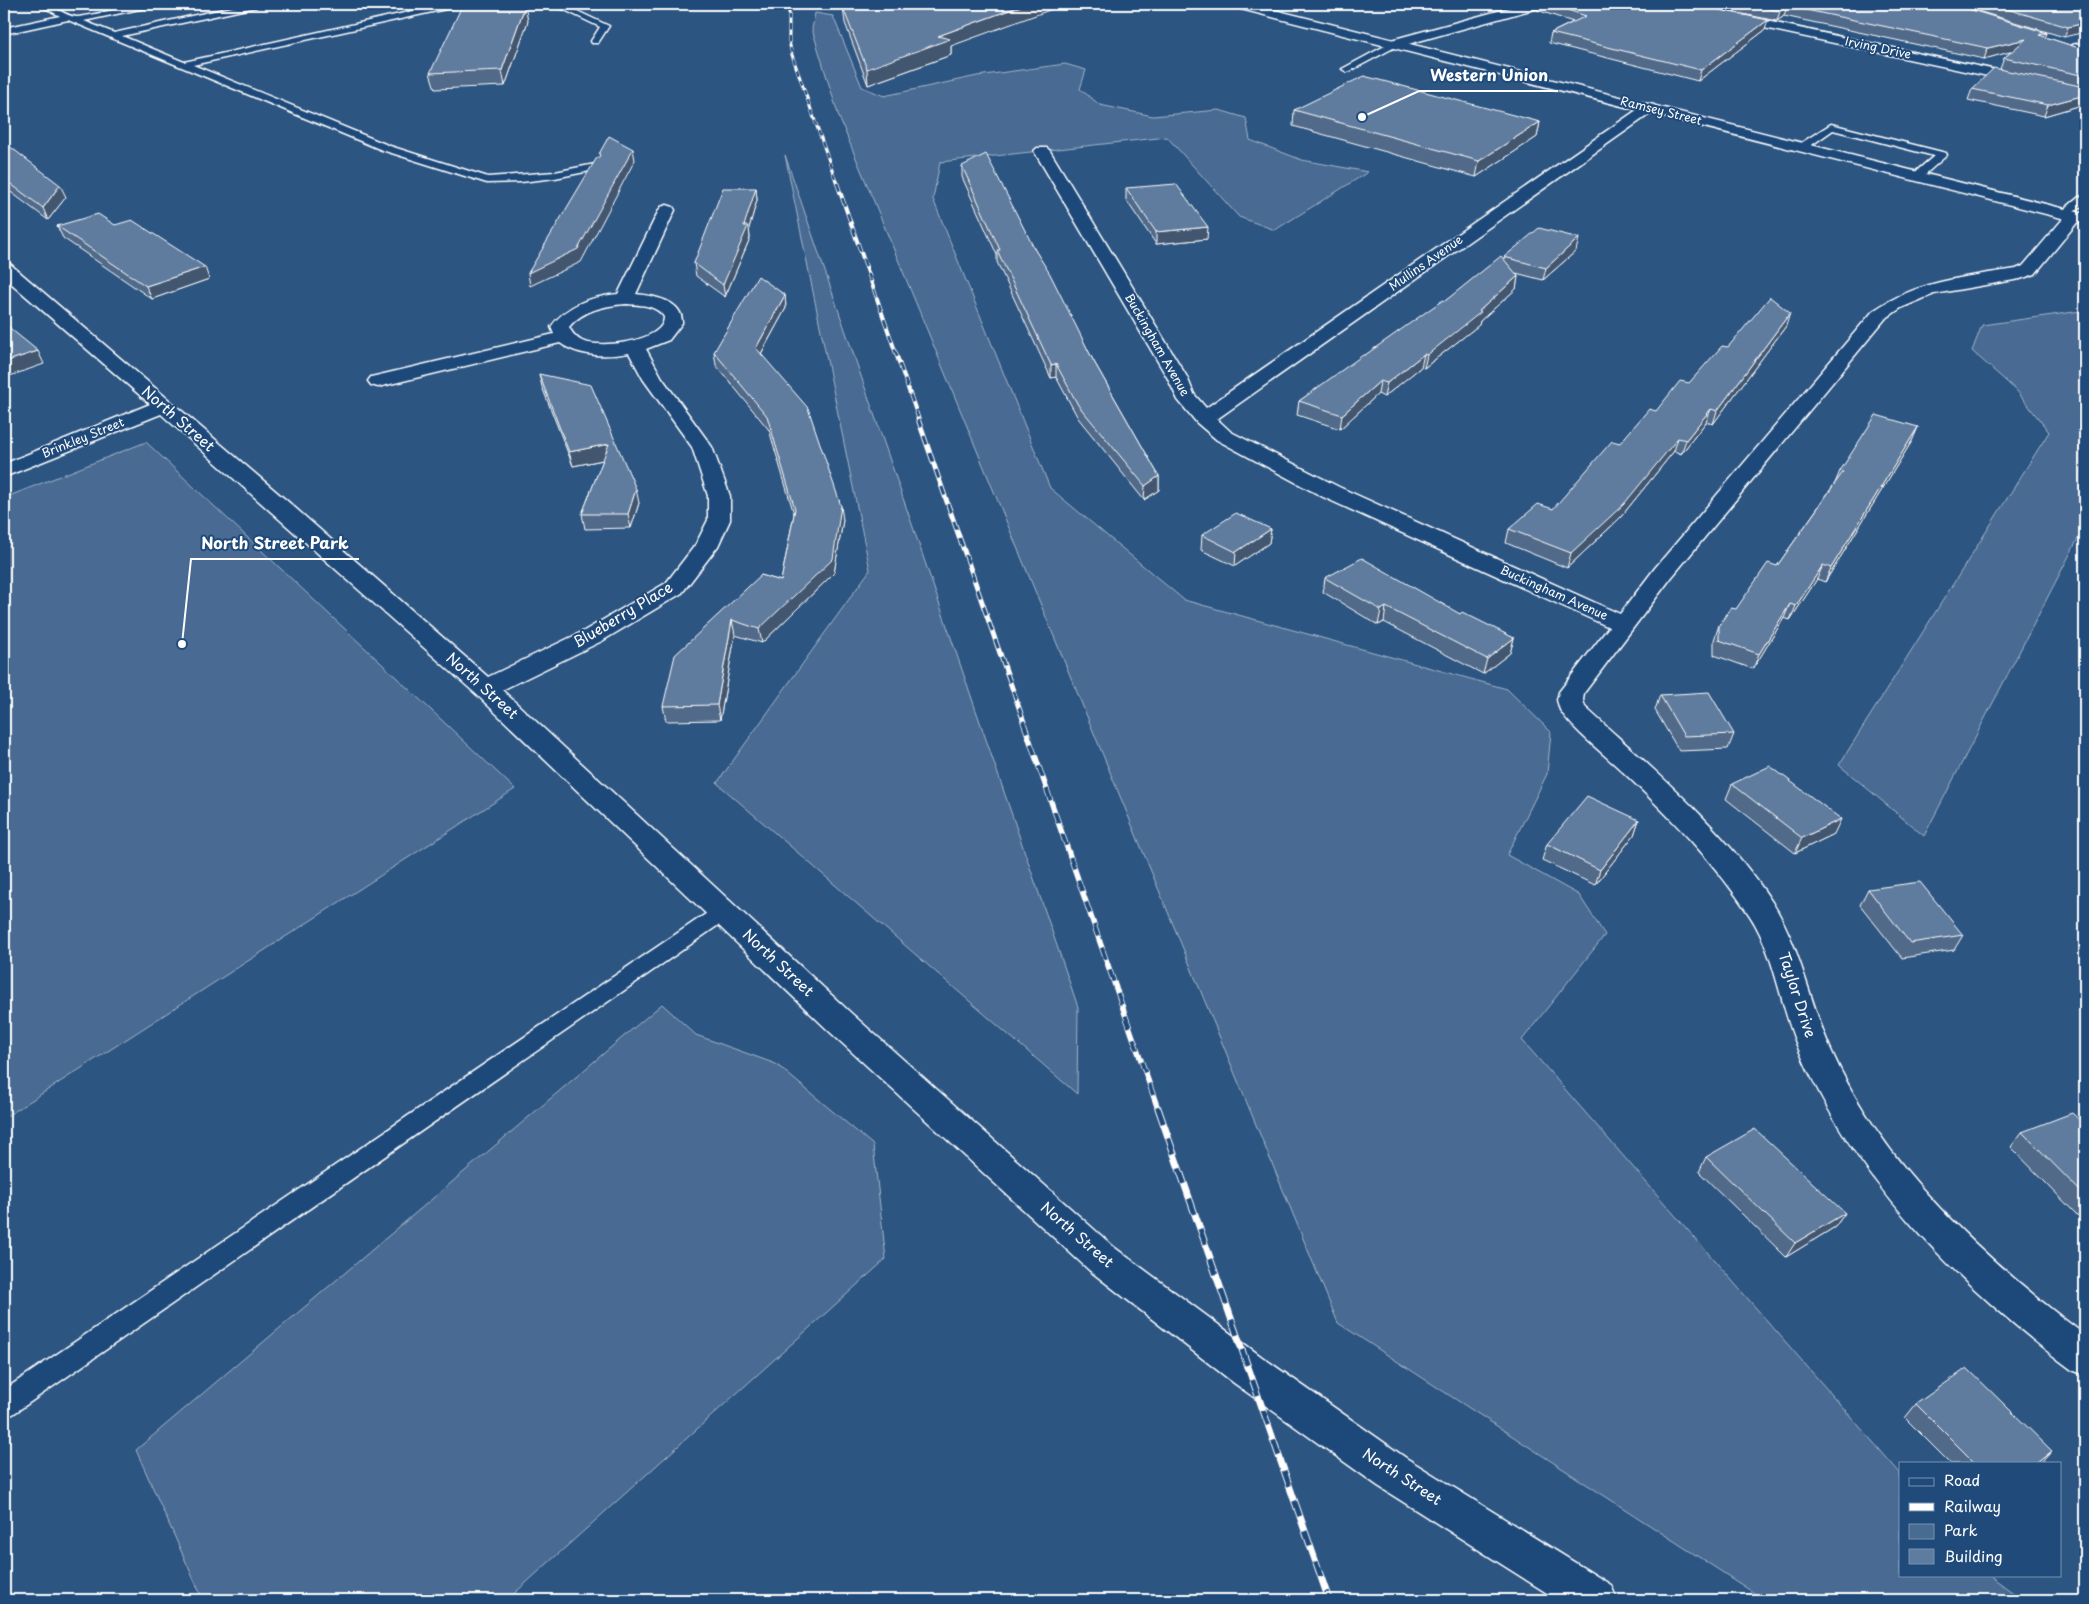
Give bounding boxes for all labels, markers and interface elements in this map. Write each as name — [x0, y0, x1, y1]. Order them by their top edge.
street label: Irving Drive — [1843, 31, 1913, 63]
callout: Western Union — [1419, 60, 1558, 91]
text: Western Union — [1430, 62, 1548, 86]
street label: Ramsey Street — [1619, 91, 1704, 129]
street label: Mullins Avenue — [1385, 230, 1466, 294]
street label: Buckingham Avenue — [1121, 290, 1195, 400]
street label: North Street — [137, 379, 221, 456]
street label: Brinkley Street — [39, 412, 127, 462]
callout: North Street Park — [191, 528, 359, 559]
text: North Street Park — [201, 530, 349, 554]
street label: Buckingham Avenue — [1498, 560, 1612, 624]
street label: Blueberry Place — [568, 575, 677, 653]
street label: North Street — [442, 646, 524, 724]
street label: North Street — [738, 923, 820, 1001]
street label: Taylor Drive — [1774, 949, 1823, 1040]
street label: North Street — [1036, 1195, 1120, 1272]
street label: North Street — [1359, 1441, 1447, 1510]
legend — [1899, 1462, 2062, 1576]
text: Road — [1944, 1468, 1980, 1491]
text: Railway — [1944, 1494, 2001, 1517]
text: Park — [1944, 1518, 1978, 1541]
text: Building — [1944, 1544, 2003, 1567]

